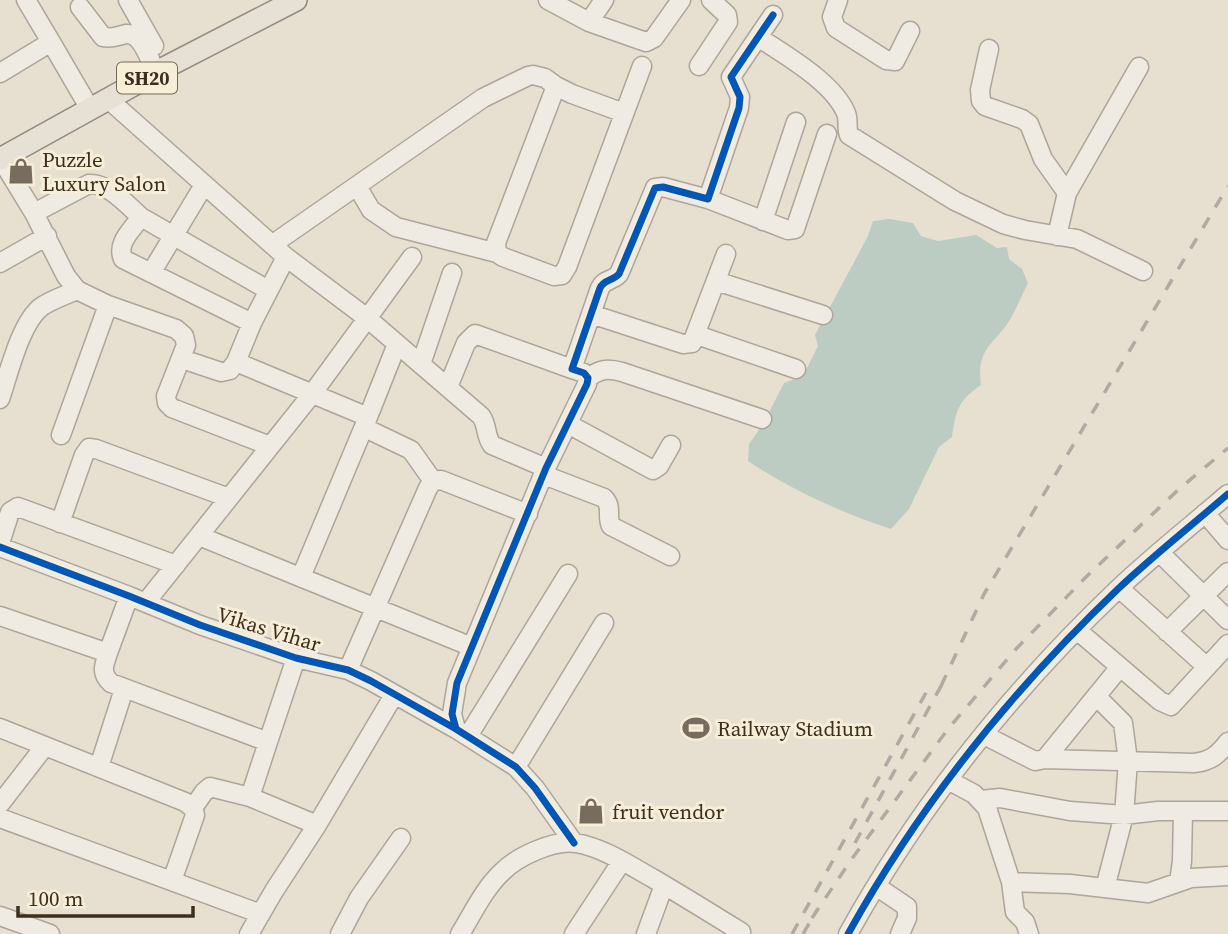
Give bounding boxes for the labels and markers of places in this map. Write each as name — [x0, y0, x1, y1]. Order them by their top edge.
place label: Puzzle Luxury Salon — [42, 145, 167, 198]
shop icon: Puzzle Luxury Salon — [6, 156, 36, 186]
sports icon: Railway Stadium — [681, 713, 711, 743]
place label: Railway Stadium — [717, 714, 873, 743]
shop icon: fruit vendor — [576, 796, 606, 826]
place label: fruit vendor — [612, 797, 725, 826]

